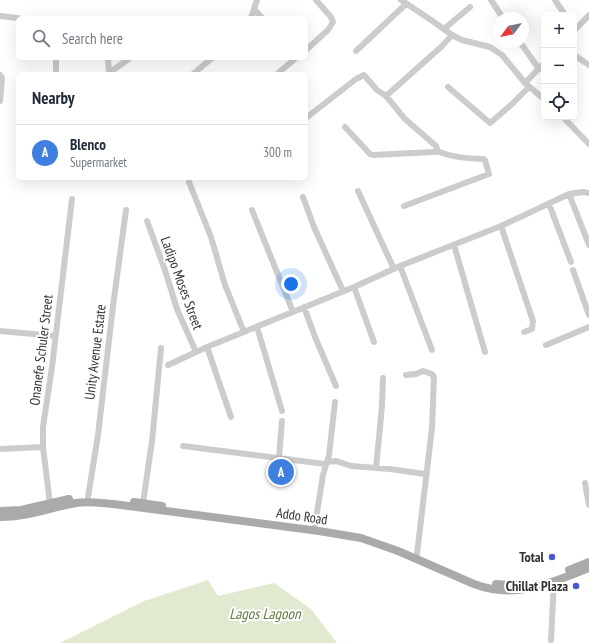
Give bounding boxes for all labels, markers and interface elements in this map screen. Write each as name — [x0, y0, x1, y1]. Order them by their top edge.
north arrow — [493, 12, 529, 48]
map controls — [541, 12, 577, 120]
button: + — [541, 12, 577, 48]
search box — [16, 16, 308, 60]
icon: search — [30, 27, 52, 49]
text: Search here — [62, 29, 123, 48]
button: − — [541, 48, 577, 84]
button: locate — [541, 84, 577, 120]
text: Nearby — [32, 87, 75, 109]
text: Blenco — [70, 135, 106, 154]
text: A — [42, 144, 48, 161]
text: 300 m — [263, 144, 292, 161]
text: Supermarket — [70, 154, 127, 171]
street label: Ladipo Moses Street — [157, 234, 207, 332]
your location — [281, 274, 301, 294]
street label: Onanefe Schuler Street — [25, 293, 57, 407]
street label: Unity Avenue Estate — [80, 303, 110, 401]
pin: A — [268, 457, 294, 487]
street label: Addo Road — [275, 503, 329, 529]
place label: Total — [519, 548, 545, 566]
marker: Total — [547, 552, 557, 562]
place label: Chillat Plaza — [506, 577, 568, 595]
marker: Chillat Plaza — [571, 581, 581, 591]
water label: Lagos Lagoon — [229, 604, 302, 623]

